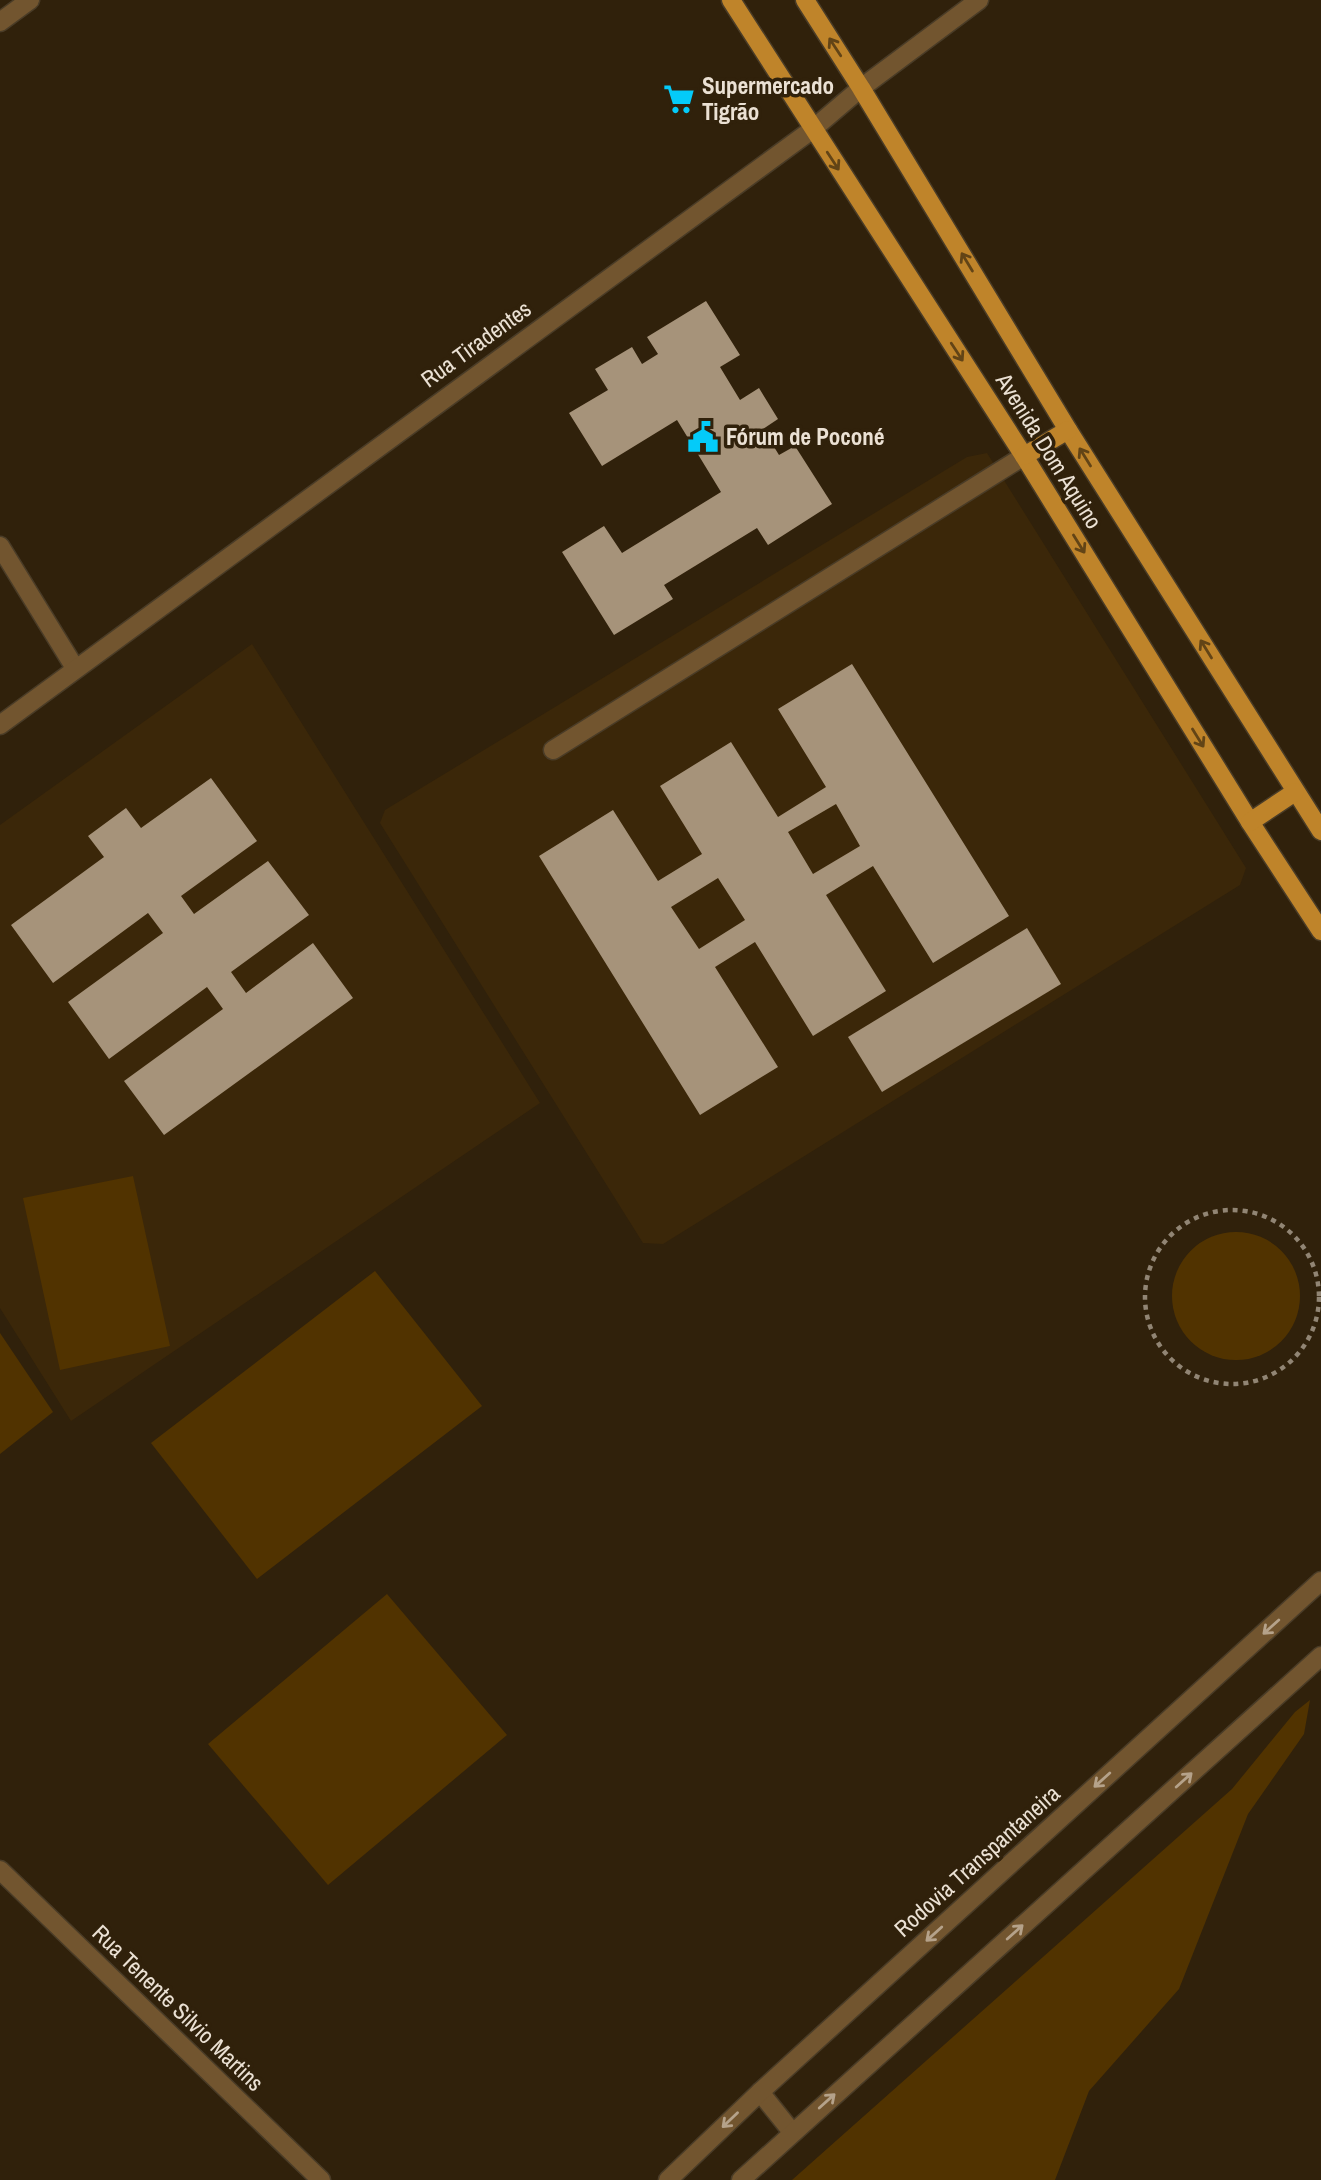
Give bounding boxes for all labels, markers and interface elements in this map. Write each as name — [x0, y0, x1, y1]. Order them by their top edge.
one-way arrow — [828, 38, 842, 58]
place label: Supermercado Tigrão — [702, 70, 834, 127]
supermarket icon: Supermercado Tigrão — [662, 82, 696, 116]
one-way arrow — [826, 151, 841, 170]
one-way arrow — [959, 253, 973, 273]
street label: Rua Tiradentes — [414, 293, 537, 394]
one-way arrow — [950, 342, 964, 361]
street label: Avenida Dom Aquino — [989, 366, 1110, 534]
public building icon: Fórum de Poconé — [686, 420, 720, 454]
place label: Fórum de Poconé — [726, 421, 884, 452]
one-way arrow — [1077, 447, 1091, 467]
one-way arrow — [1071, 534, 1086, 553]
one-way arrow — [1198, 640, 1212, 660]
one-way arrow — [1192, 727, 1206, 747]
one-way arrow — [1262, 1619, 1280, 1635]
one-way arrow — [1094, 1772, 1111, 1789]
one-way arrow — [1174, 1772, 1192, 1788]
street label: Rodovia Transpantaneira — [887, 1778, 1067, 1943]
street label: Rua Tenente Silvio Martins — [86, 1918, 271, 2098]
one-way arrow — [1005, 1924, 1023, 1940]
one-way arrow — [926, 1925, 943, 1942]
one-way arrow — [818, 2092, 835, 2109]
one-way arrow — [722, 2112, 739, 2129]

